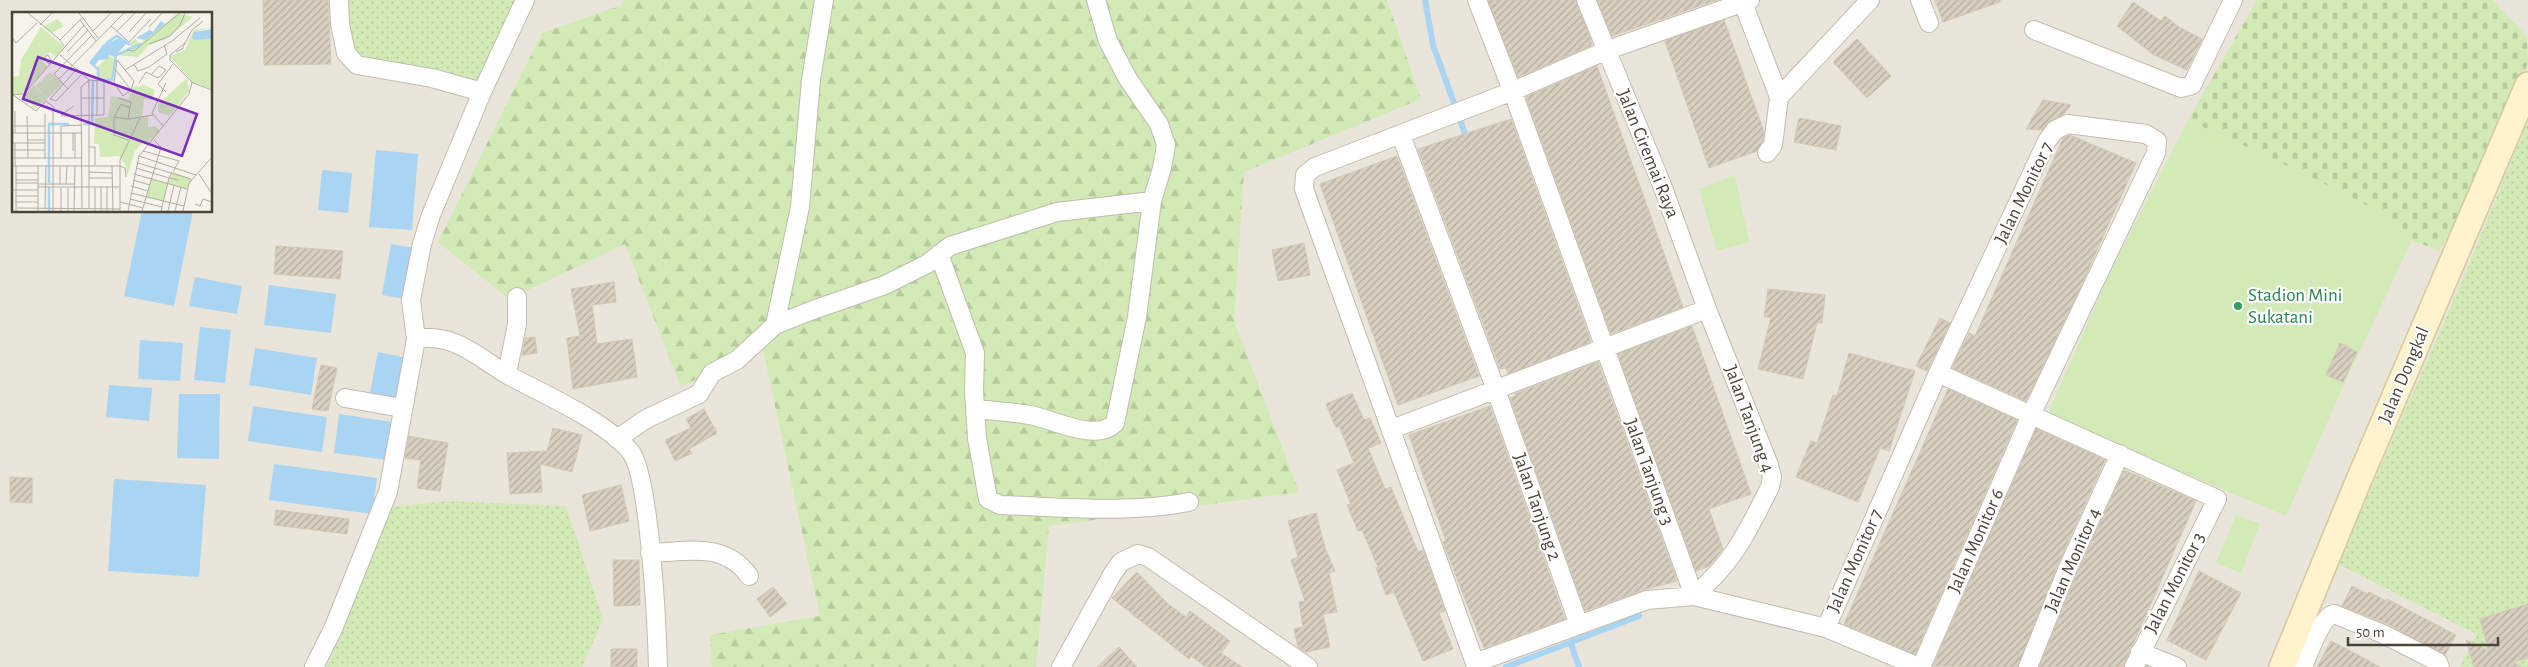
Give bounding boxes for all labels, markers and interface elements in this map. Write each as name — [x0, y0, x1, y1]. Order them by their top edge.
inset map — [12, 12, 212, 212]
street label: Jalan Ciremai Raya — [1614, 87, 1683, 221]
street label: Jalan Monitor 7 — [1991, 139, 2057, 247]
place label: Stadion Mini Sukatani — [2248, 286, 2342, 327]
marker: Stadion Mini Sukatani — [2232, 300, 2244, 312]
street label: Jalan Dongkal — [2375, 324, 2433, 426]
street label: Jalan Tanjung 4 — [1721, 363, 1777, 475]
street label: Jalan Tanjung 3 — [1621, 416, 1677, 528]
street label: Jalan Tanjung 2 — [1510, 451, 1564, 564]
street label: Jalan Monitor 6 — [1945, 486, 2007, 596]
street label: Jalan Monitor 4 — [2042, 505, 2104, 615]
street label: Jalan Monitor 7 — [1824, 506, 1886, 615]
street label: Jalan Monitor 3 — [2141, 529, 2209, 637]
scale bar — [2348, 614, 2498, 646]
text: 50 m — [2356, 625, 2385, 640]

